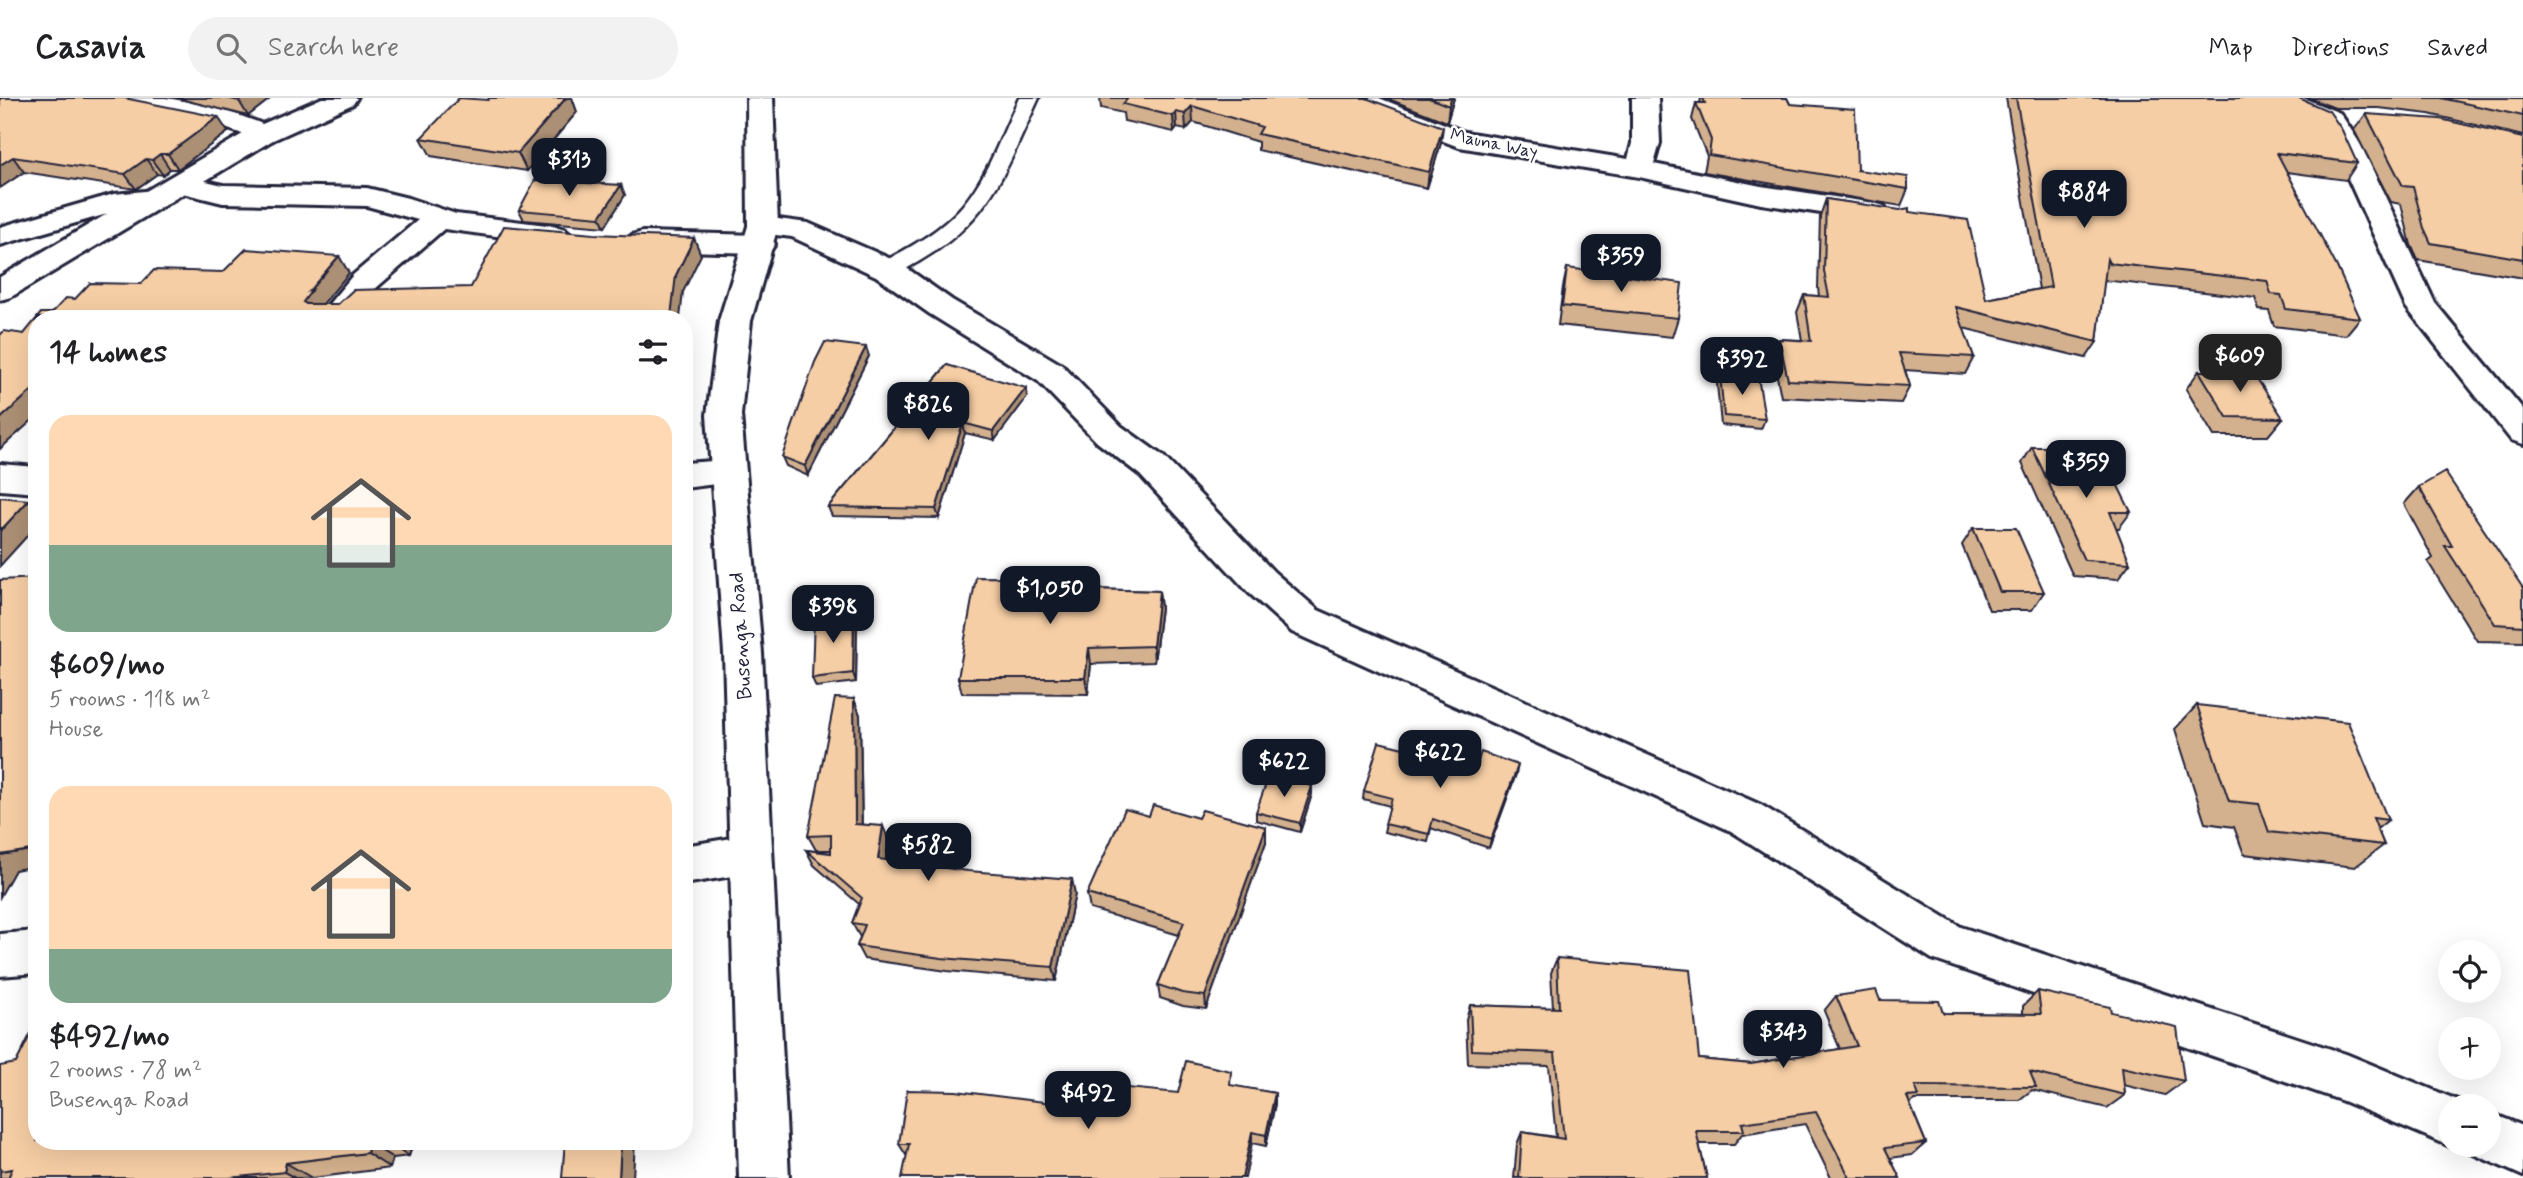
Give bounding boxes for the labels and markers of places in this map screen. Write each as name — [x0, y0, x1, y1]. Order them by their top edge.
pin: $313 — [528, 139, 610, 198]
pin: $884 — [2043, 170, 2125, 230]
pin: $359 — [1580, 234, 1662, 294]
pin: $609 — [2199, 334, 2281, 394]
pin: $392 — [1701, 338, 1783, 397]
pin: $826 — [887, 382, 969, 442]
pin: $359 — [2045, 440, 2127, 500]
pin: $1,050 — [993, 566, 1107, 626]
pin: $398 — [792, 586, 874, 645]
pin: $622 — [1399, 730, 1481, 790]
pin: $622 — [1243, 740, 1325, 799]
pin: $582 — [887, 824, 969, 883]
pin: $343 — [1742, 1010, 1824, 1070]
pin: $492 — [1047, 1072, 1129, 1131]

